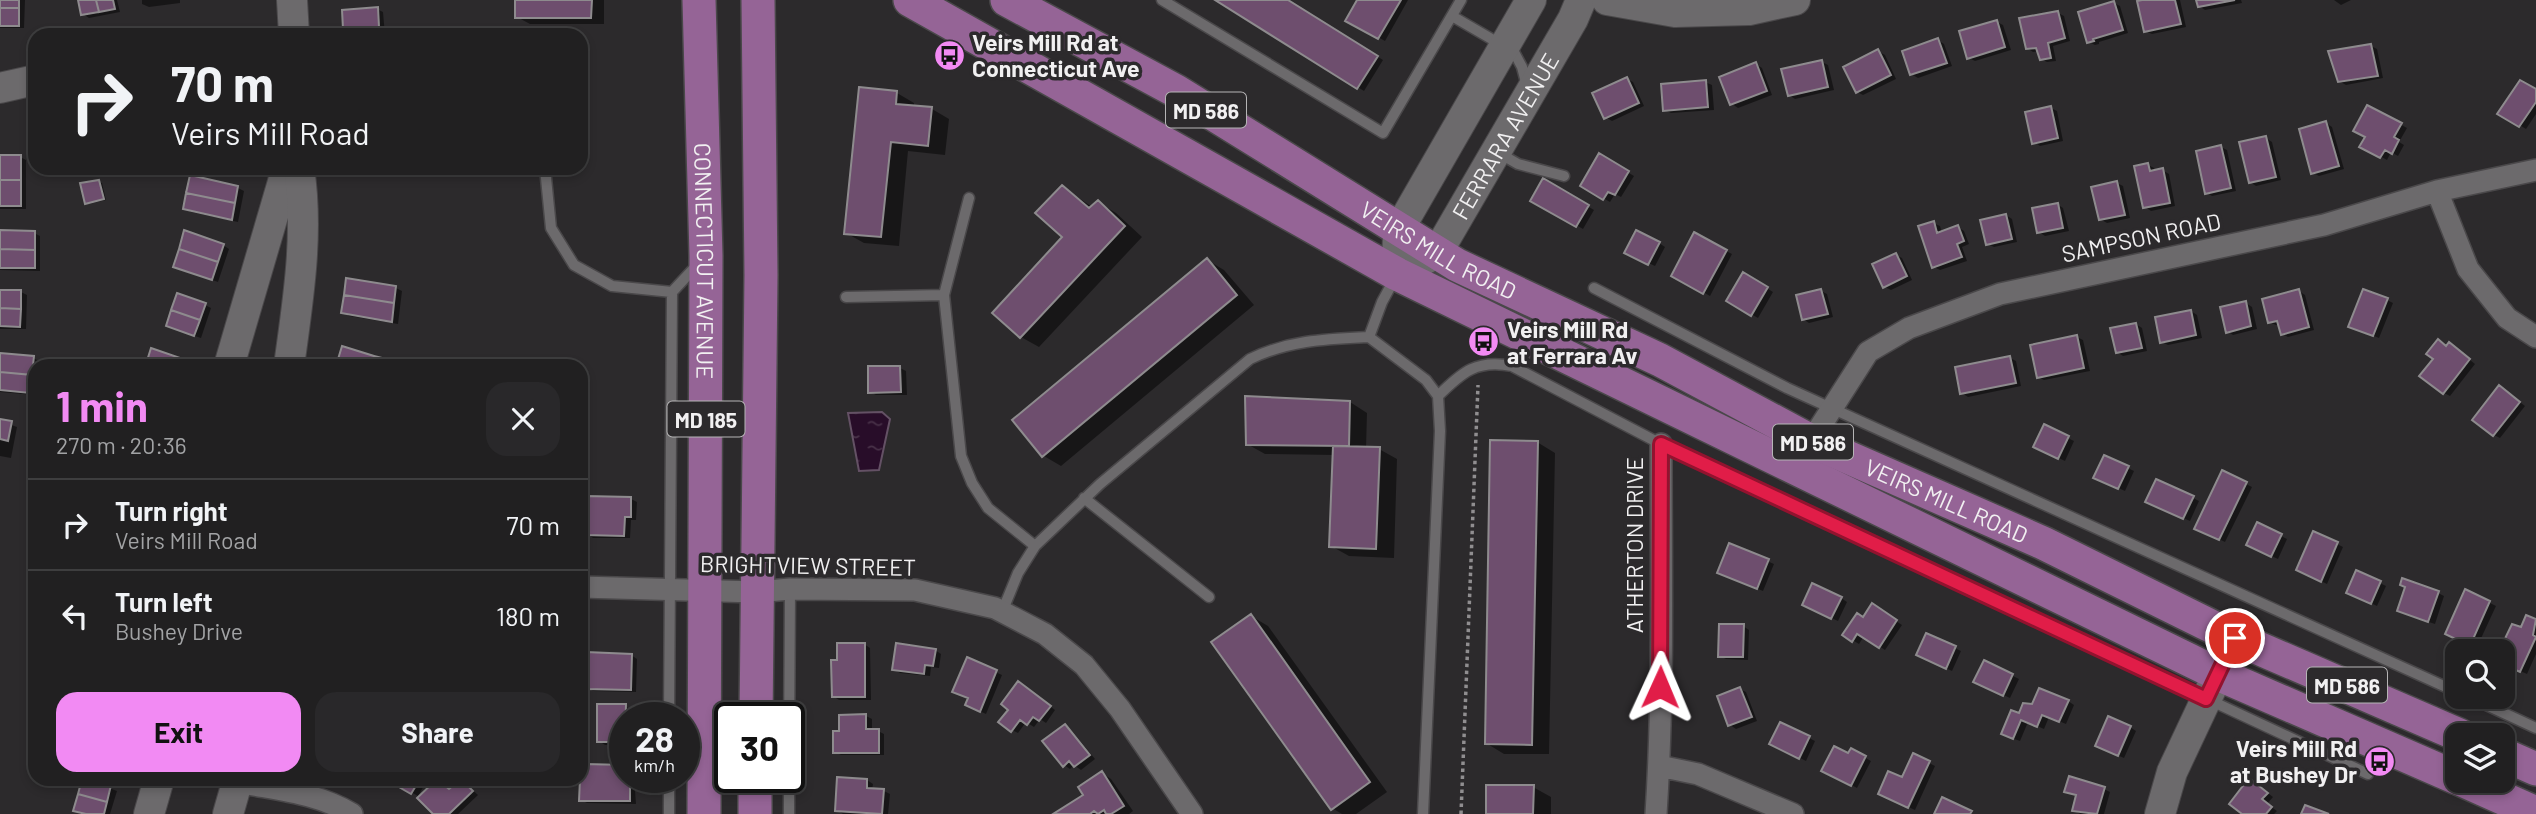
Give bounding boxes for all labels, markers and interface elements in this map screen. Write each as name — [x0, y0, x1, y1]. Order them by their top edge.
place label: Veirs Mill Rd at Connecticut Ave — [972, 28, 1140, 82]
bus stop icon: Veirs Mill Rd at Connecticut Ave — [932, 38, 966, 72]
street label: FERRARA AVENUE — [1446, 48, 1564, 224]
text: 70 m — [171, 53, 274, 112]
icon: right — [56, 56, 147, 147]
road number: MD 586 — [1166, 92, 1246, 128]
text: Veirs Mill Road — [171, 113, 370, 151]
street label: CONNECTICUT AVENUE — [689, 142, 720, 379]
street label: VEIRS MILL ROAD — [1355, 195, 1521, 305]
street label: SAMPSON ROAD — [2059, 206, 2223, 268]
place label: Veirs Mill Rd at Ferrara Av — [1507, 315, 1638, 369]
bus stop icon: Veirs Mill Rd at Ferrara Av — [1467, 325, 1501, 359]
text: 1 min — [56, 380, 148, 430]
button: close — [486, 382, 560, 456]
road number: MD 185 — [668, 402, 744, 436]
road number: MD 586 — [1773, 424, 1853, 460]
text: 270 m · 20:36 — [56, 431, 187, 459]
street label: VEIRS MILL ROAD — [1861, 453, 2032, 549]
street label: ATHERTON DRIVE — [1620, 457, 1648, 633]
text: Turn right — [115, 495, 228, 526]
icon: right — [56, 506, 94, 544]
text: 70 m — [506, 509, 560, 540]
text: Veirs Mill Road — [115, 526, 258, 554]
street label: BRIGHTVIEW STREET — [700, 549, 916, 581]
text: Turn left — [115, 586, 213, 617]
icon: left — [56, 597, 94, 635]
text: 180 m — [496, 600, 560, 631]
pin — [2205, 608, 2265, 668]
text: Bushey Drive — [115, 617, 243, 645]
icon: arrive — [2216, 619, 2254, 657]
map controls — [2445, 639, 2515, 793]
button: search — [2445, 639, 2515, 709]
position arrow — [1623, 650, 1697, 724]
road number: MD 586 — [2307, 668, 2387, 702]
button: Exit — [56, 692, 301, 772]
button: Share — [315, 692, 560, 772]
speed limit sign: 30 — [714, 702, 805, 793]
text: 28 — [635, 717, 674, 759]
button: layers — [2445, 723, 2515, 793]
place label: Veirs Mill Rd at Bushey Dr — [2230, 734, 2357, 788]
bus stop icon: Veirs Mill Rd at Bushey Dr — [2363, 744, 2397, 778]
text: km/h — [634, 754, 675, 776]

